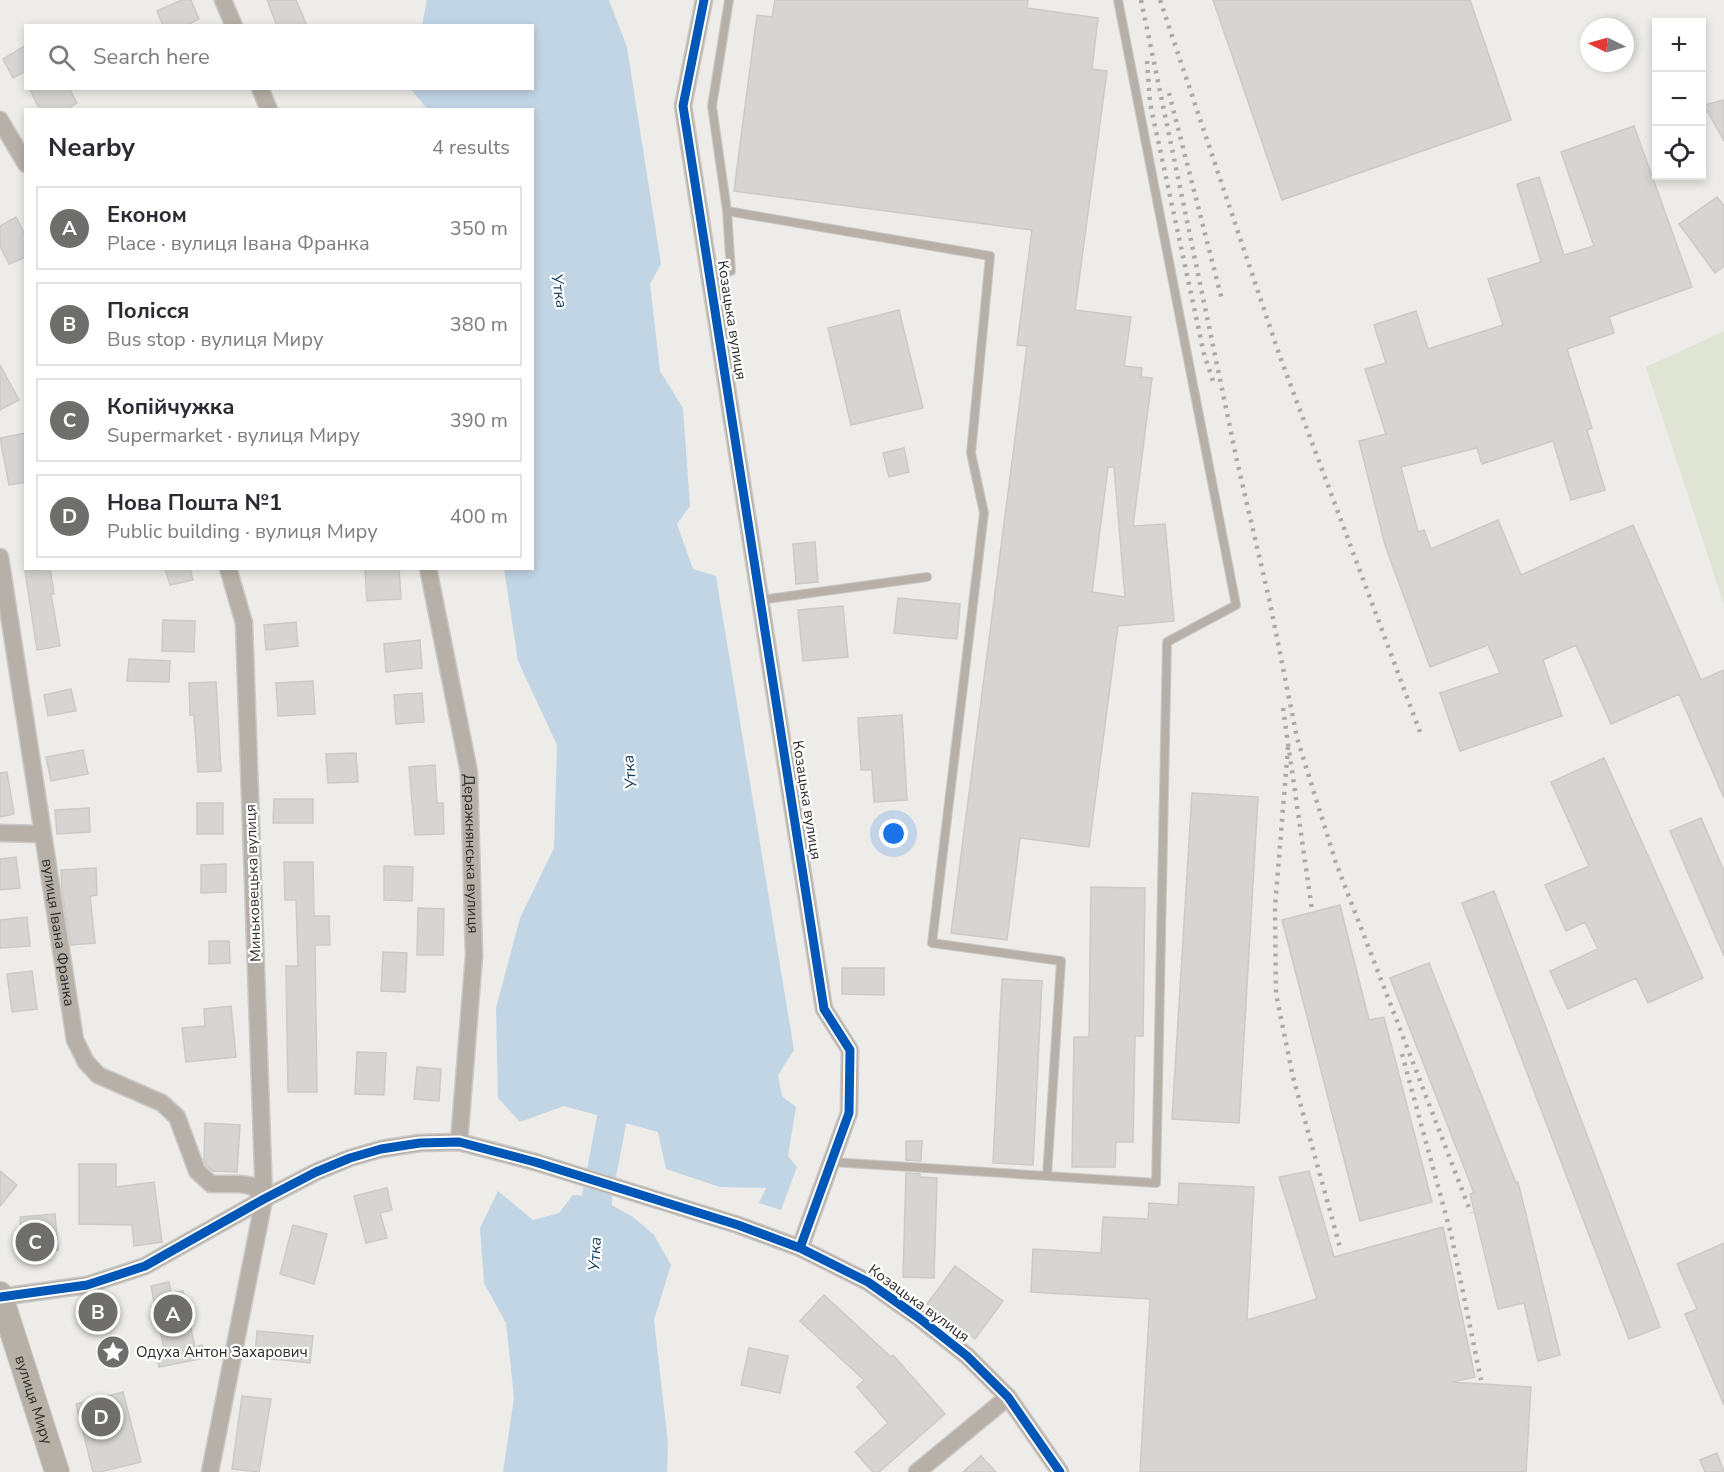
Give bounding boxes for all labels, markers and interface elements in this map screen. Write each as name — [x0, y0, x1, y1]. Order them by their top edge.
north arrow — [1580, 18, 1634, 72]
map controls — [1652, 18, 1706, 180]
button: + — [1652, 18, 1706, 72]
search box — [24, 24, 534, 90]
icon: search — [45, 41, 78, 74]
text: Search here — [93, 42, 210, 72]
button: − — [1652, 72, 1706, 126]
button: locate — [1652, 126, 1706, 180]
text: Nearby — [48, 130, 135, 165]
text: 4 results — [432, 134, 510, 161]
text: Економ — [107, 200, 187, 230]
text: A — [62, 215, 77, 242]
text: 350 m — [450, 215, 508, 242]
text: Place · вулиця Івана Франка — [107, 230, 370, 257]
street label: Козацька вулиця — [713, 259, 751, 381]
water label: Утка — [545, 272, 573, 310]
text: Полісся — [107, 296, 189, 326]
text: B — [63, 311, 76, 338]
text: 380 m — [450, 311, 508, 338]
text: Bus stop · вулиця Миру — [107, 326, 323, 353]
text: Копійчужка — [107, 392, 235, 422]
text: C — [63, 407, 76, 434]
text: 390 m — [450, 407, 508, 434]
text: Supermarket · вулиця Миру — [107, 422, 360, 449]
text: Нова Пошта №1 — [107, 488, 282, 518]
text: D — [62, 503, 77, 530]
text: 400 m — [450, 503, 508, 530]
text: Public building · вулиця Миру — [107, 518, 378, 545]
street label: Козацька вулиця — [788, 739, 826, 861]
water label: Утка — [617, 754, 643, 790]
street label: Деражнянська вулиця — [459, 774, 483, 934]
street label: Миньковецька вулиця — [240, 804, 266, 962]
your location — [879, 819, 908, 848]
street label: вулиця Івана Франка — [37, 857, 80, 1008]
pin: C — [15, 1220, 54, 1264]
water label: Утка — [583, 1236, 607, 1272]
street label: Козацька вулиця — [864, 1260, 974, 1346]
pin: B — [78, 1290, 118, 1334]
pin: A — [154, 1292, 192, 1336]
place icon: Одуха Антон Захарович — [95, 1334, 131, 1370]
place label: Одуха Антон Захарович — [136, 1342, 308, 1362]
street label: вулиця Миру — [10, 1353, 57, 1447]
pin: D — [82, 1394, 120, 1440]

